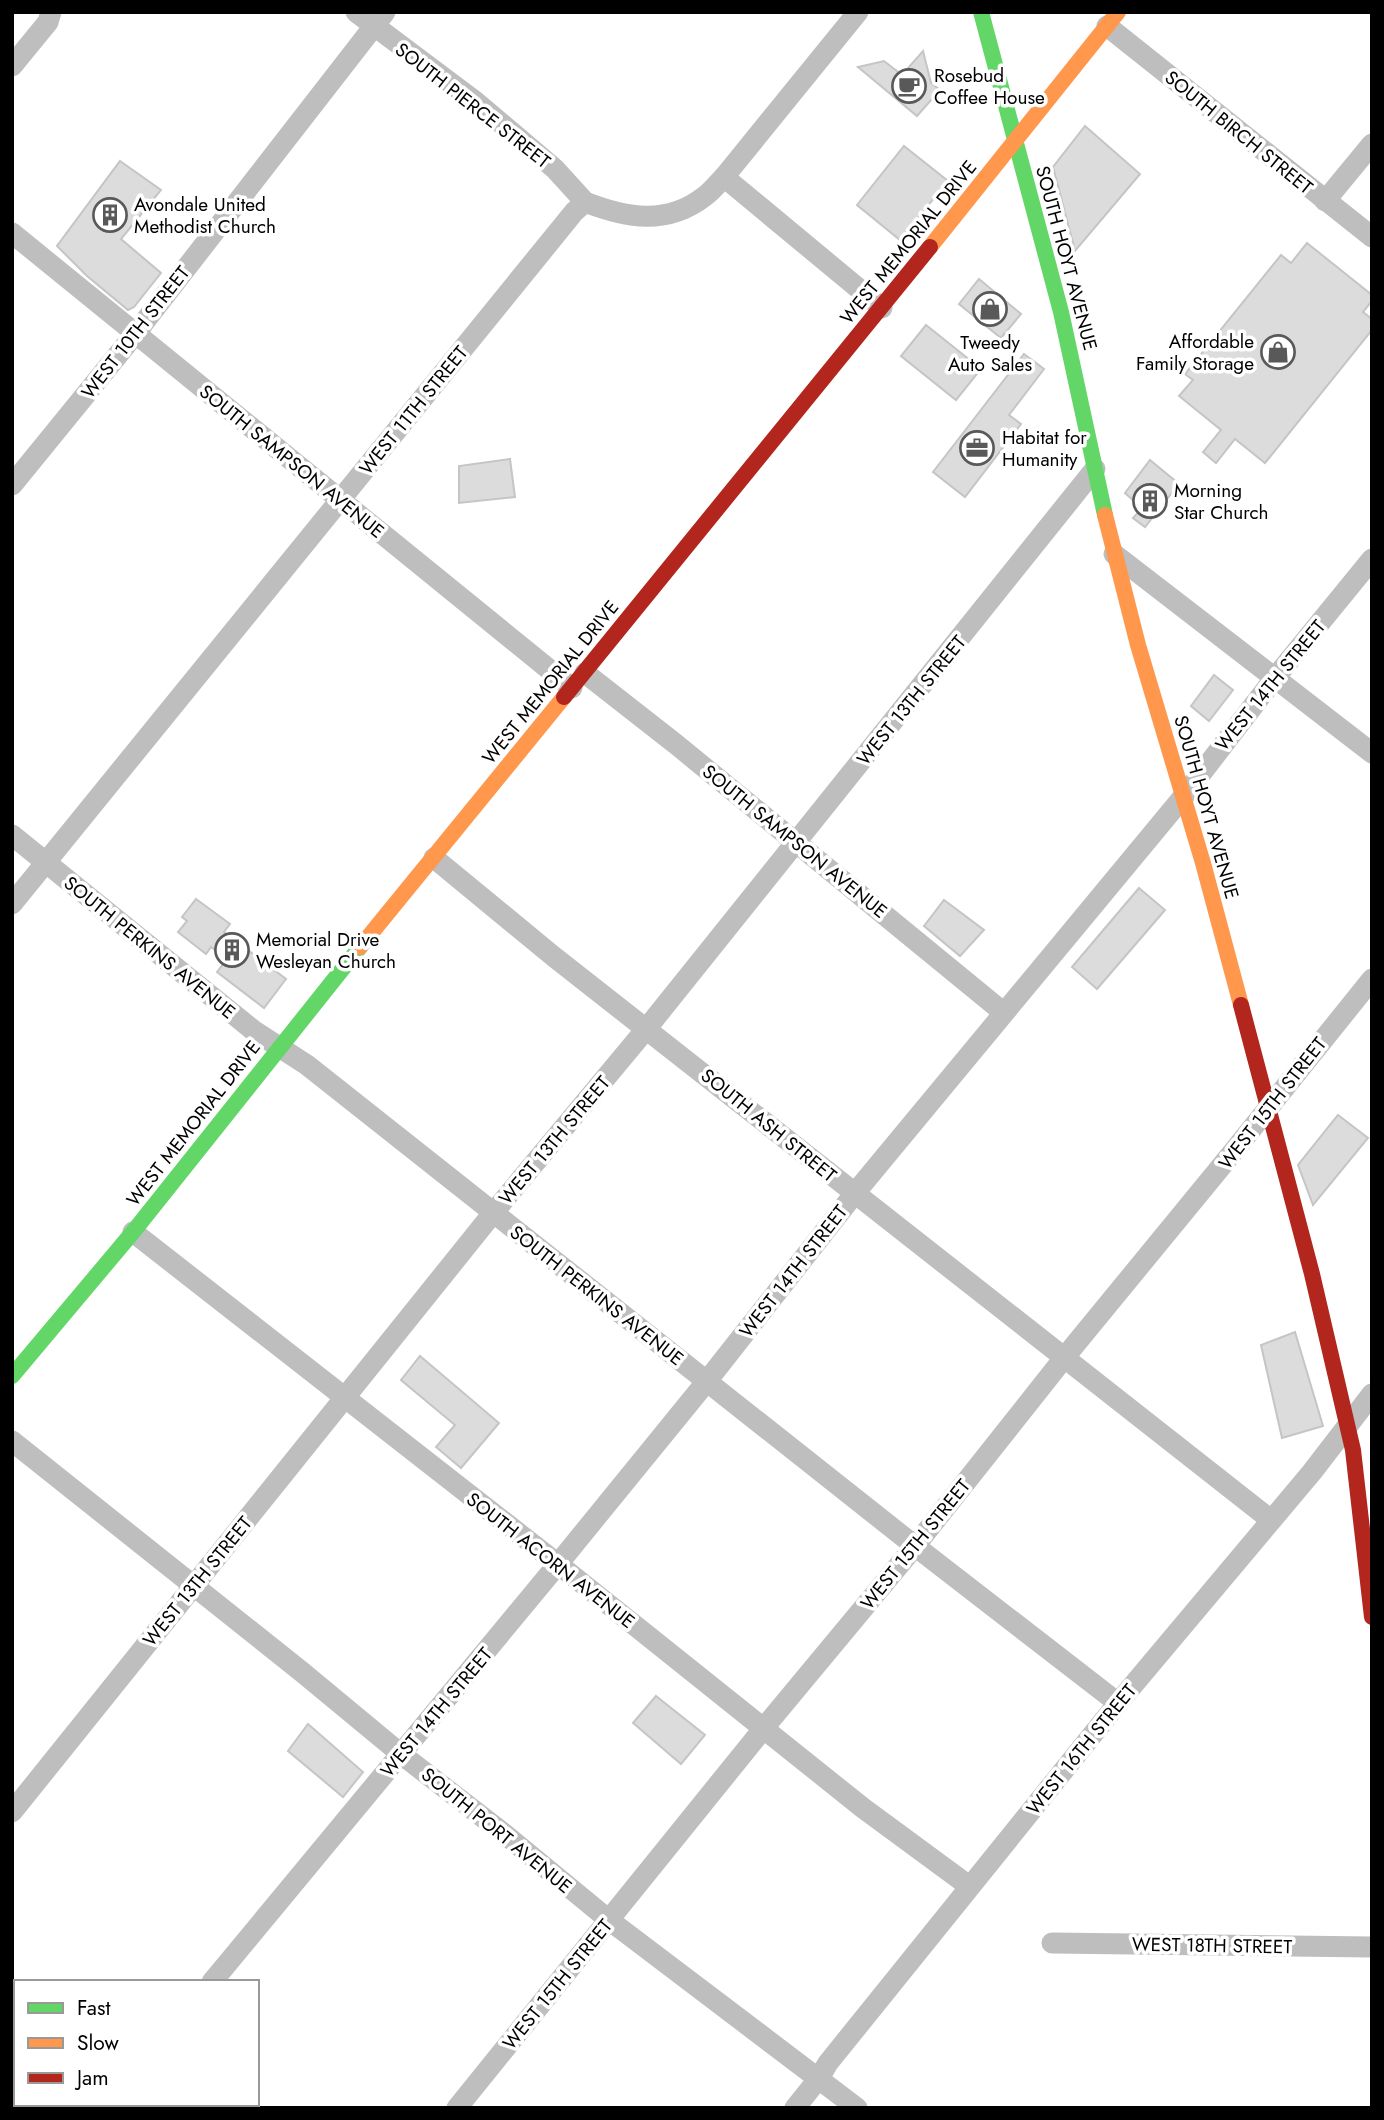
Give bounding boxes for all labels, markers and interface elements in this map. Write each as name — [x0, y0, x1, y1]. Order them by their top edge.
street label: SOUTH PIERCE STREET — [389, 36, 556, 175]
place label: Rosebud Coffee House — [934, 62, 1045, 111]
street label: SOUTH BIRCH STREET — [1159, 64, 1319, 201]
cafe icon: Rosebud Coffee House — [890, 67, 928, 105]
street label: WEST MEMORIAL DRIVE — [834, 155, 983, 330]
street label: SOUTH HOYT AVENUE — [1029, 163, 1104, 353]
place label: Avondale United Methodist Church — [134, 191, 276, 240]
building icon: Avondale United Methodist Church — [91, 196, 129, 234]
street label: WEST 10TH STREET — [75, 260, 196, 404]
shop icon: Tweedy Auto Sales — [971, 290, 1009, 328]
place label: Affordable Family Storage — [1136, 328, 1254, 377]
place label: Tweedy Auto Sales — [948, 329, 1032, 378]
shop icon: Affordable Family Storage — [1259, 333, 1297, 371]
street label: WEST 11TH STREET — [353, 340, 474, 481]
street label: SOUTH SAMPSON AVENUE — [194, 378, 390, 544]
place label: Habitat for Humanity — [1002, 424, 1087, 473]
office icon: Habitat for Humanity — [958, 429, 996, 467]
place label: Morning Star Church — [1174, 477, 1269, 526]
building icon: Morning Star Church — [1131, 482, 1169, 520]
street label: WEST MEMORIAL DRIVE — [476, 595, 625, 770]
street label: WEST 14TH STREET — [1209, 614, 1332, 757]
street label: WEST 13TH STREET — [850, 629, 972, 771]
street label: SOUTH HOYT AVENUE — [1167, 712, 1246, 902]
street label: SOUTH SAMPSON AVENUE — [697, 758, 893, 924]
street label: SOUTH PERKINS AVENUE — [58, 870, 241, 1025]
place label: Memorial Drive Wesleyan Church — [256, 926, 396, 975]
building icon: Memorial Drive Wesleyan Church — [213, 931, 251, 969]
street label: WEST 15TH STREET — [1212, 1031, 1333, 1175]
street label: WEST MEMORIAL DRIVE — [120, 1035, 267, 1212]
street label: SOUTH ASH STREET — [695, 1062, 842, 1189]
street label: WEST 13TH STREET — [493, 1070, 616, 1210]
street label: WEST 14TH STREET — [733, 1199, 854, 1343]
street label: SOUTH PERKINS AVENUE — [504, 1219, 689, 1372]
street label: WEST 15TH STREET — [854, 1473, 977, 1615]
street label: SOUTH ACORN AVENUE — [461, 1486, 641, 1635]
street label: WEST 13TH STREET — [136, 1510, 258, 1652]
street label: WEST 14TH STREET — [374, 1642, 499, 1783]
street label: WEST 16TH STREET — [1020, 1678, 1143, 1821]
street label: SOUTH PORT AVENUE — [416, 1761, 578, 1900]
street label: WEST 15TH STREET — [496, 1913, 619, 2055]
street label: WEST 18TH STREET — [1132, 1931, 1293, 1960]
legend — [14, 1980, 259, 2106]
text: Fast — [77, 1993, 110, 2023]
text: Slow — [77, 2028, 119, 2058]
text: Jam — [74, 2063, 109, 2093]

